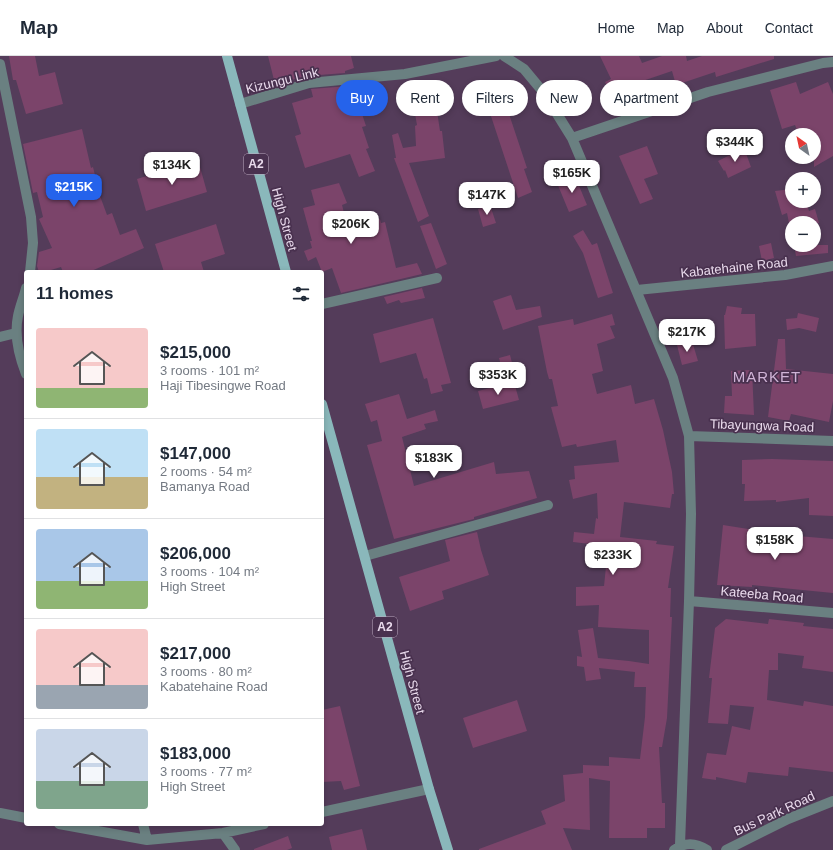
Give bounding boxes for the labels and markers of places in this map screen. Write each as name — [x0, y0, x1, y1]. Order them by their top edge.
pin: $344K — [707, 129, 763, 163]
pin: $134K — [144, 152, 200, 186]
pin: $165K — [544, 160, 600, 194]
pin: $215K — [46, 174, 102, 208]
pin: $147K — [459, 182, 515, 216]
pin: $206K — [323, 211, 379, 245]
pin: $217K — [659, 319, 715, 353]
pin: $353K — [470, 362, 526, 396]
pin: $183K — [406, 445, 462, 479]
pin: $158K — [747, 527, 803, 561]
pin: $233K — [585, 542, 641, 576]

